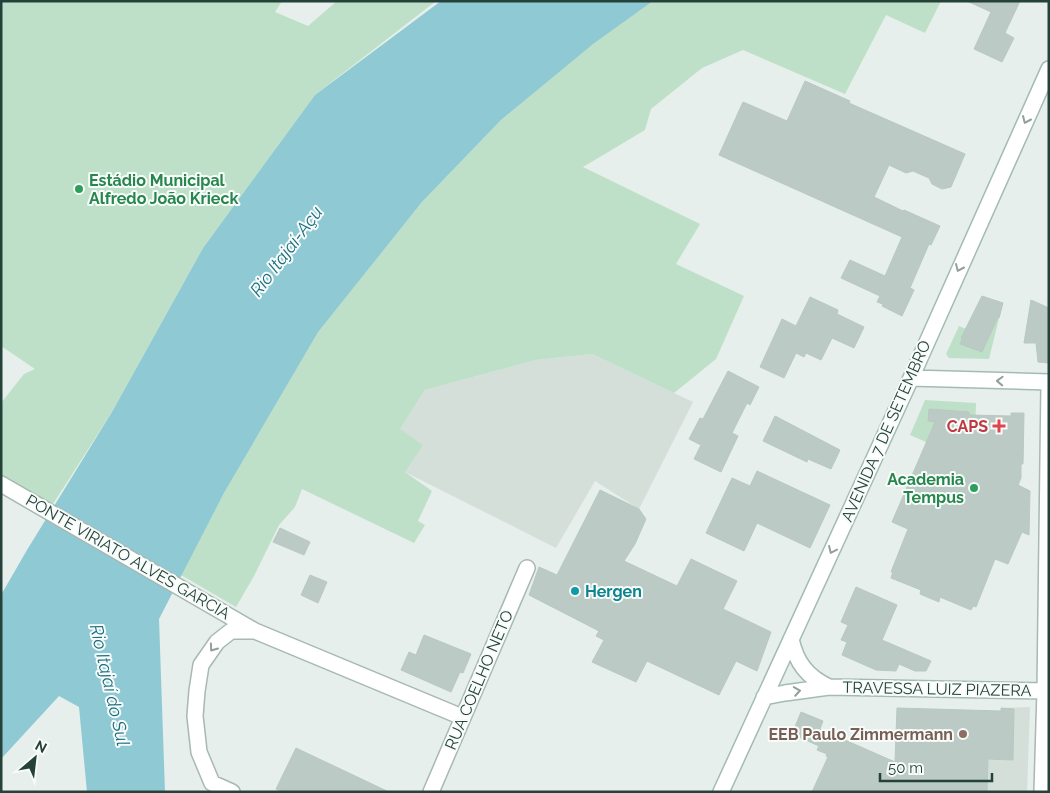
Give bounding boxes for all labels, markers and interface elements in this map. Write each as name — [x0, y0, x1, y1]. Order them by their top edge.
one-way arrow — [1021, 115, 1032, 124]
place label: Estádio Municipal Alfredo João Krieck — [89, 171, 238, 208]
marker: Estádio Municipal Alfredo João Krieck — [73, 183, 85, 195]
water label: Rio Itajaí-Açu — [245, 202, 327, 300]
one-way arrow — [955, 263, 966, 272]
street label: AVENIDA 7 DE SETEMBRO — [837, 337, 935, 525]
one-way arrow — [996, 376, 1004, 386]
place label: CAPS — [947, 417, 988, 436]
marker: CAPS — [992, 419, 1006, 433]
place label: Academia Tempus — [887, 470, 964, 507]
marker: Academia Tempus — [968, 482, 980, 494]
street label: PONTE VIRIATO ALVES GARCIA — [23, 491, 234, 623]
one-way arrow — [828, 545, 838, 554]
place label: Hergen — [585, 582, 642, 601]
marker: Hergen — [569, 585, 581, 597]
street label: RUA COELHO NETO — [441, 607, 517, 753]
water label: Rio Itajaí do Sul — [86, 622, 134, 748]
one-way arrow — [210, 643, 219, 652]
street label: TRAVESSA LUIZ PIAZERA — [842, 678, 1032, 700]
one-way arrow — [793, 686, 801, 697]
place label: EEB Paulo Zimmermann — [768, 725, 953, 744]
marker: EEB Paulo Zimmermann — [957, 728, 969, 740]
north arrow — [10, 733, 60, 783]
text: N — [33, 737, 50, 756]
scale bar — [880, 750, 992, 782]
text: 50 m — [888, 759, 923, 777]

